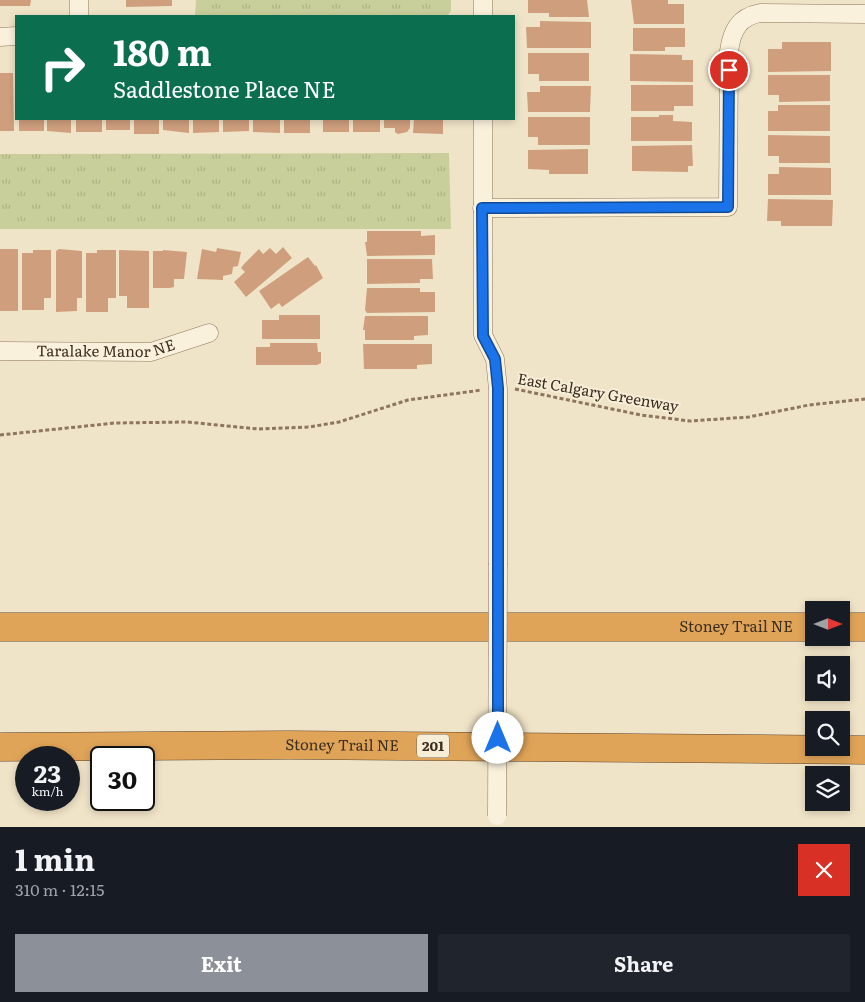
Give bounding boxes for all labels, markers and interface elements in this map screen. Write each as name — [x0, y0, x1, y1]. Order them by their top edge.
text: 180 m — [113, 25, 212, 77]
icon: right — [30, 35, 95, 100]
pin — [708, 49, 750, 91]
icon: arrive — [715, 56, 743, 84]
text: Saddlestone Place NE — [113, 72, 335, 105]
street label: Taralake Manor NE — [36, 332, 178, 362]
street label: East Calgary Greenway — [516, 366, 681, 417]
north arrow — [805, 601, 850, 646]
map controls — [805, 601, 850, 811]
street label: Stoney Trail NE — [679, 614, 793, 637]
button: sound — [805, 656, 850, 701]
position arrow — [471, 711, 523, 763]
button: search — [805, 711, 850, 756]
street label: Stoney Trail NE — [285, 732, 399, 756]
road number: 201 — [417, 734, 449, 758]
speed limit sign: 30 — [90, 746, 155, 811]
text: 23 — [34, 754, 61, 791]
button: layers — [805, 766, 850, 811]
text: km/h — [32, 782, 63, 800]
text: 1 min — [15, 836, 95, 880]
button: close — [798, 844, 850, 896]
text: 310 m · 12:15 — [15, 877, 104, 901]
button: Exit — [15, 934, 428, 992]
button: Share — [438, 934, 850, 992]

